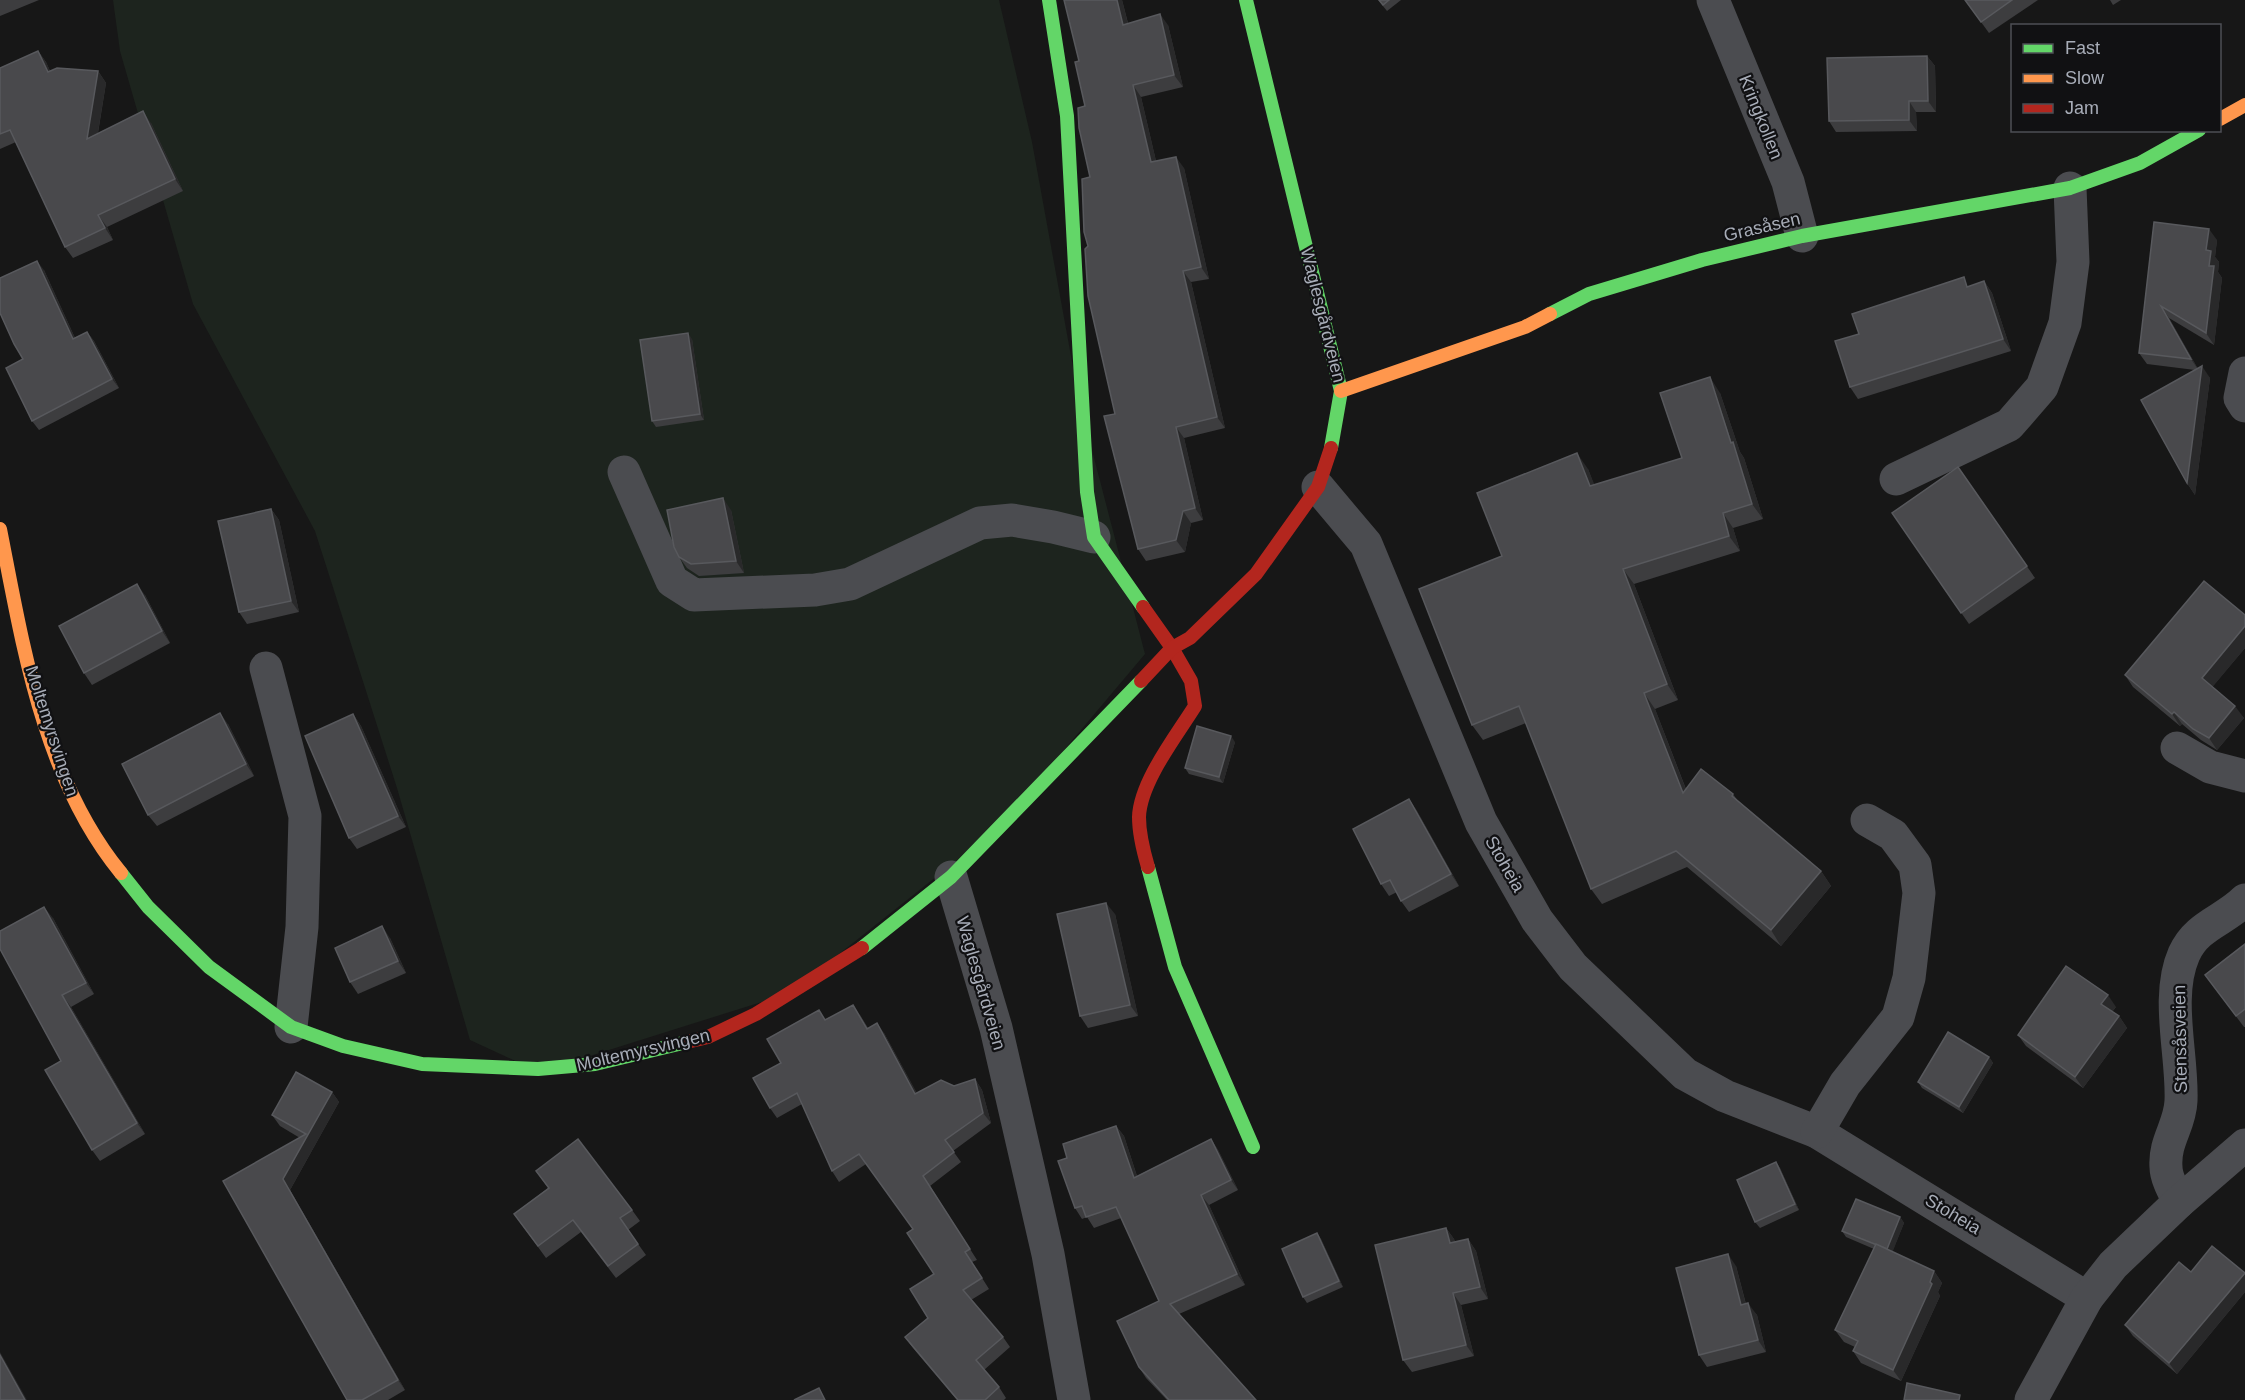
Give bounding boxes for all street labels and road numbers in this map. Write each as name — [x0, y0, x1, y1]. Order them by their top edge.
street label: Kringkollen — [1735, 72, 1787, 162]
street label: Grasåsen — [1722, 208, 1802, 246]
street label: Waglesgårdveien — [1297, 245, 1349, 385]
street label: Moltemyrsvingen — [21, 663, 83, 799]
street label: Stoheia — [1481, 833, 1529, 896]
street label: Waglesgårdveien — [952, 914, 1010, 1052]
street label: Stensåsveien — [2169, 985, 2191, 1093]
street label: Moltemyrsvingen — [574, 1025, 712, 1075]
street label: Stoheia — [1922, 1190, 1985, 1239]

